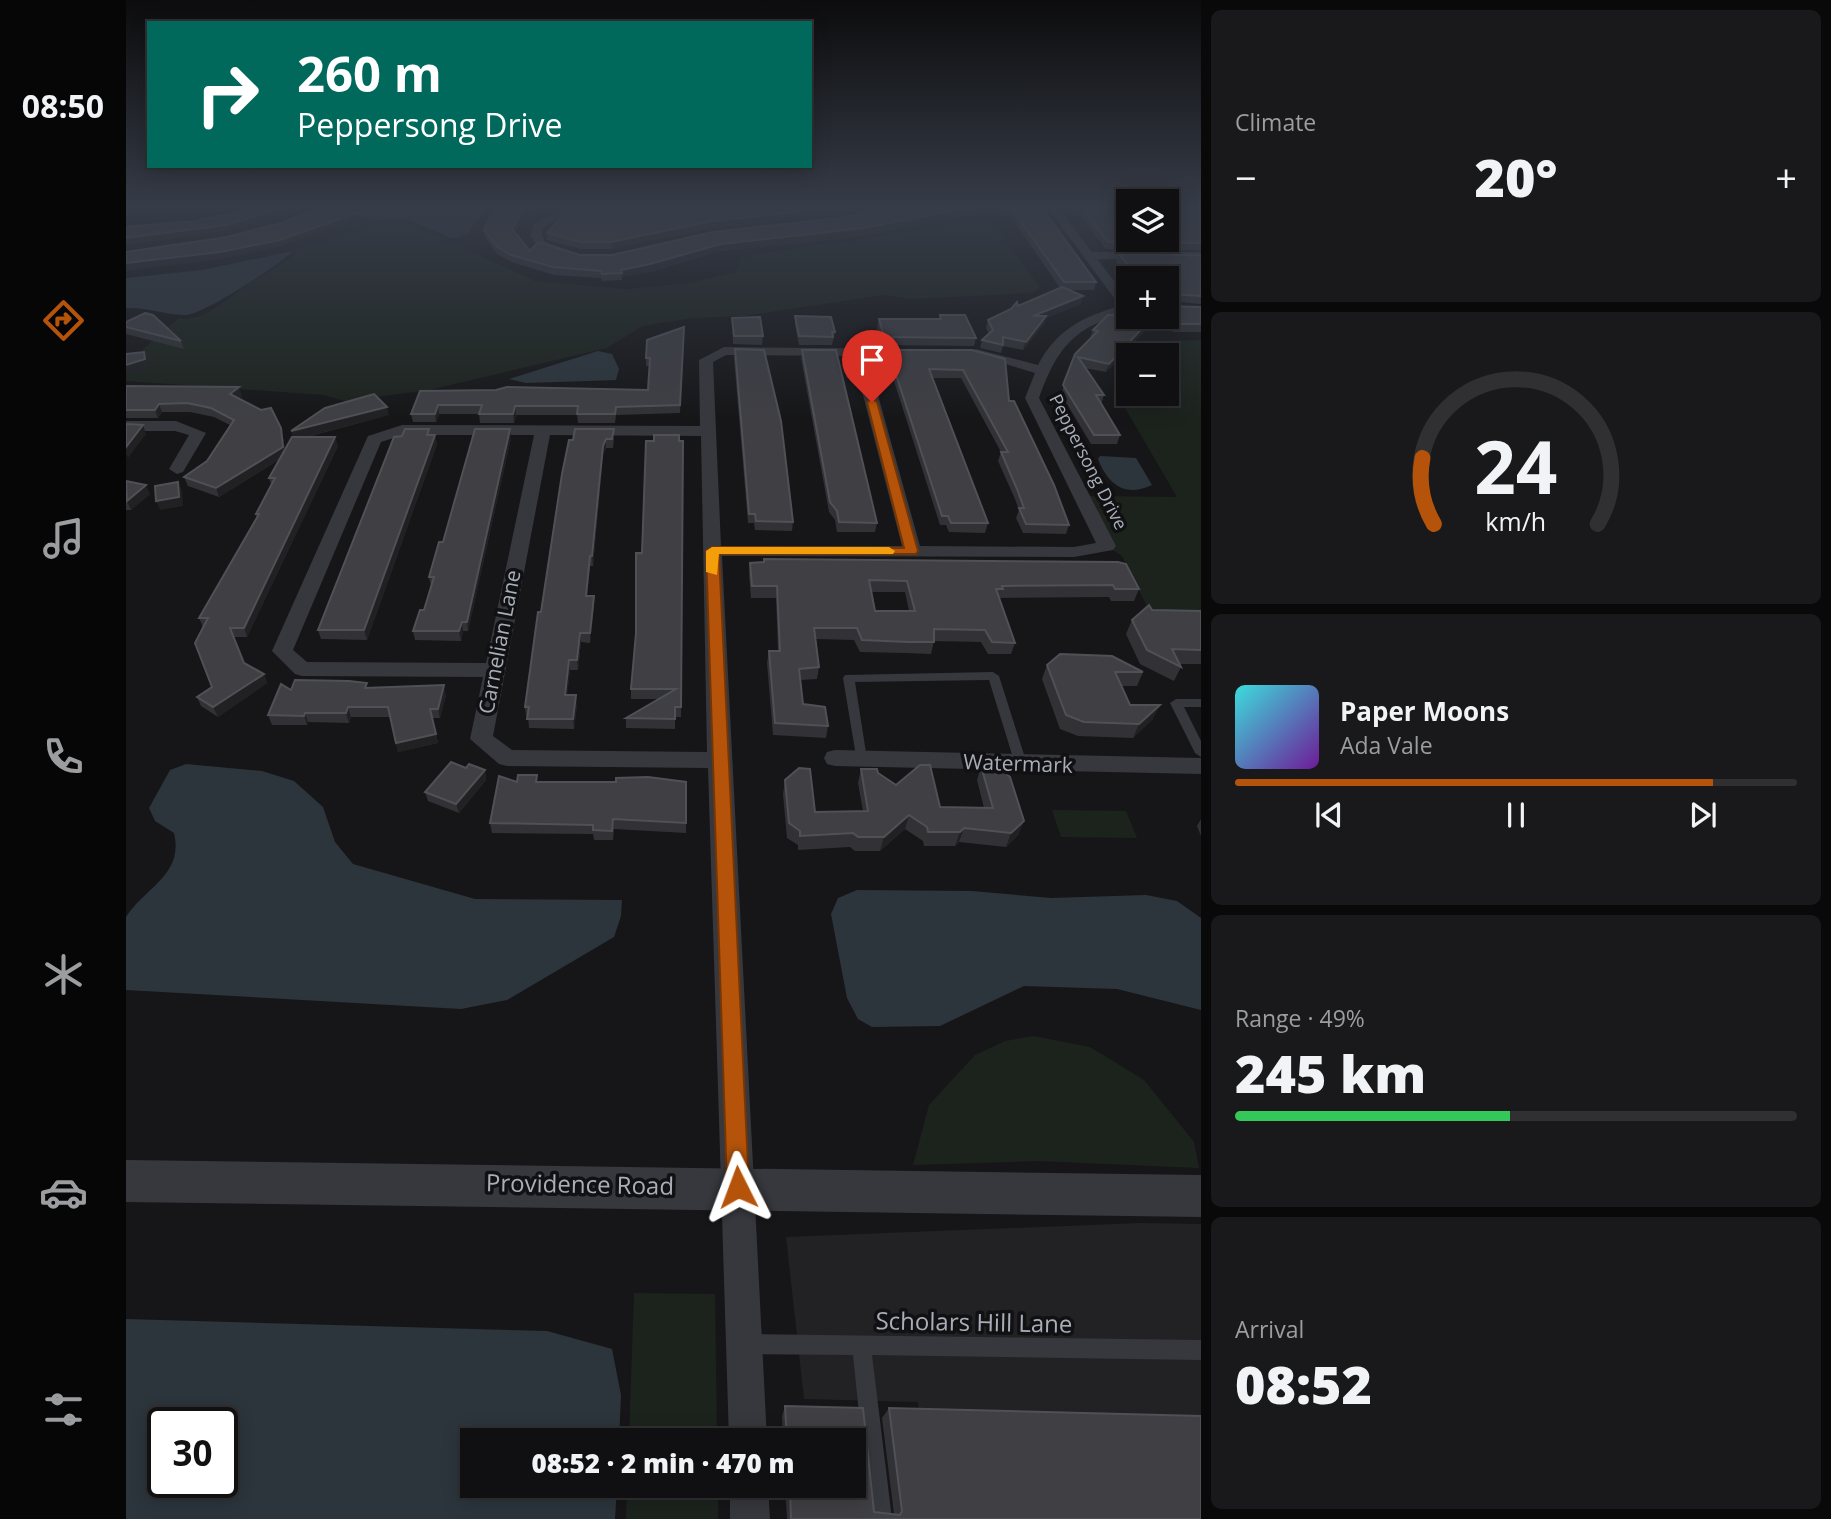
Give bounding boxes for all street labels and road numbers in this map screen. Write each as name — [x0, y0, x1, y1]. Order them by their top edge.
street label: Peppersong Drive — [1044, 390, 1133, 534]
street label: Carnelian Lane — [471, 567, 527, 716]
street label: Watermark — [963, 747, 1073, 779]
street label: Providence Road — [486, 1165, 674, 1202]
street label: Scholars Hill Lane — [875, 1303, 1073, 1340]

